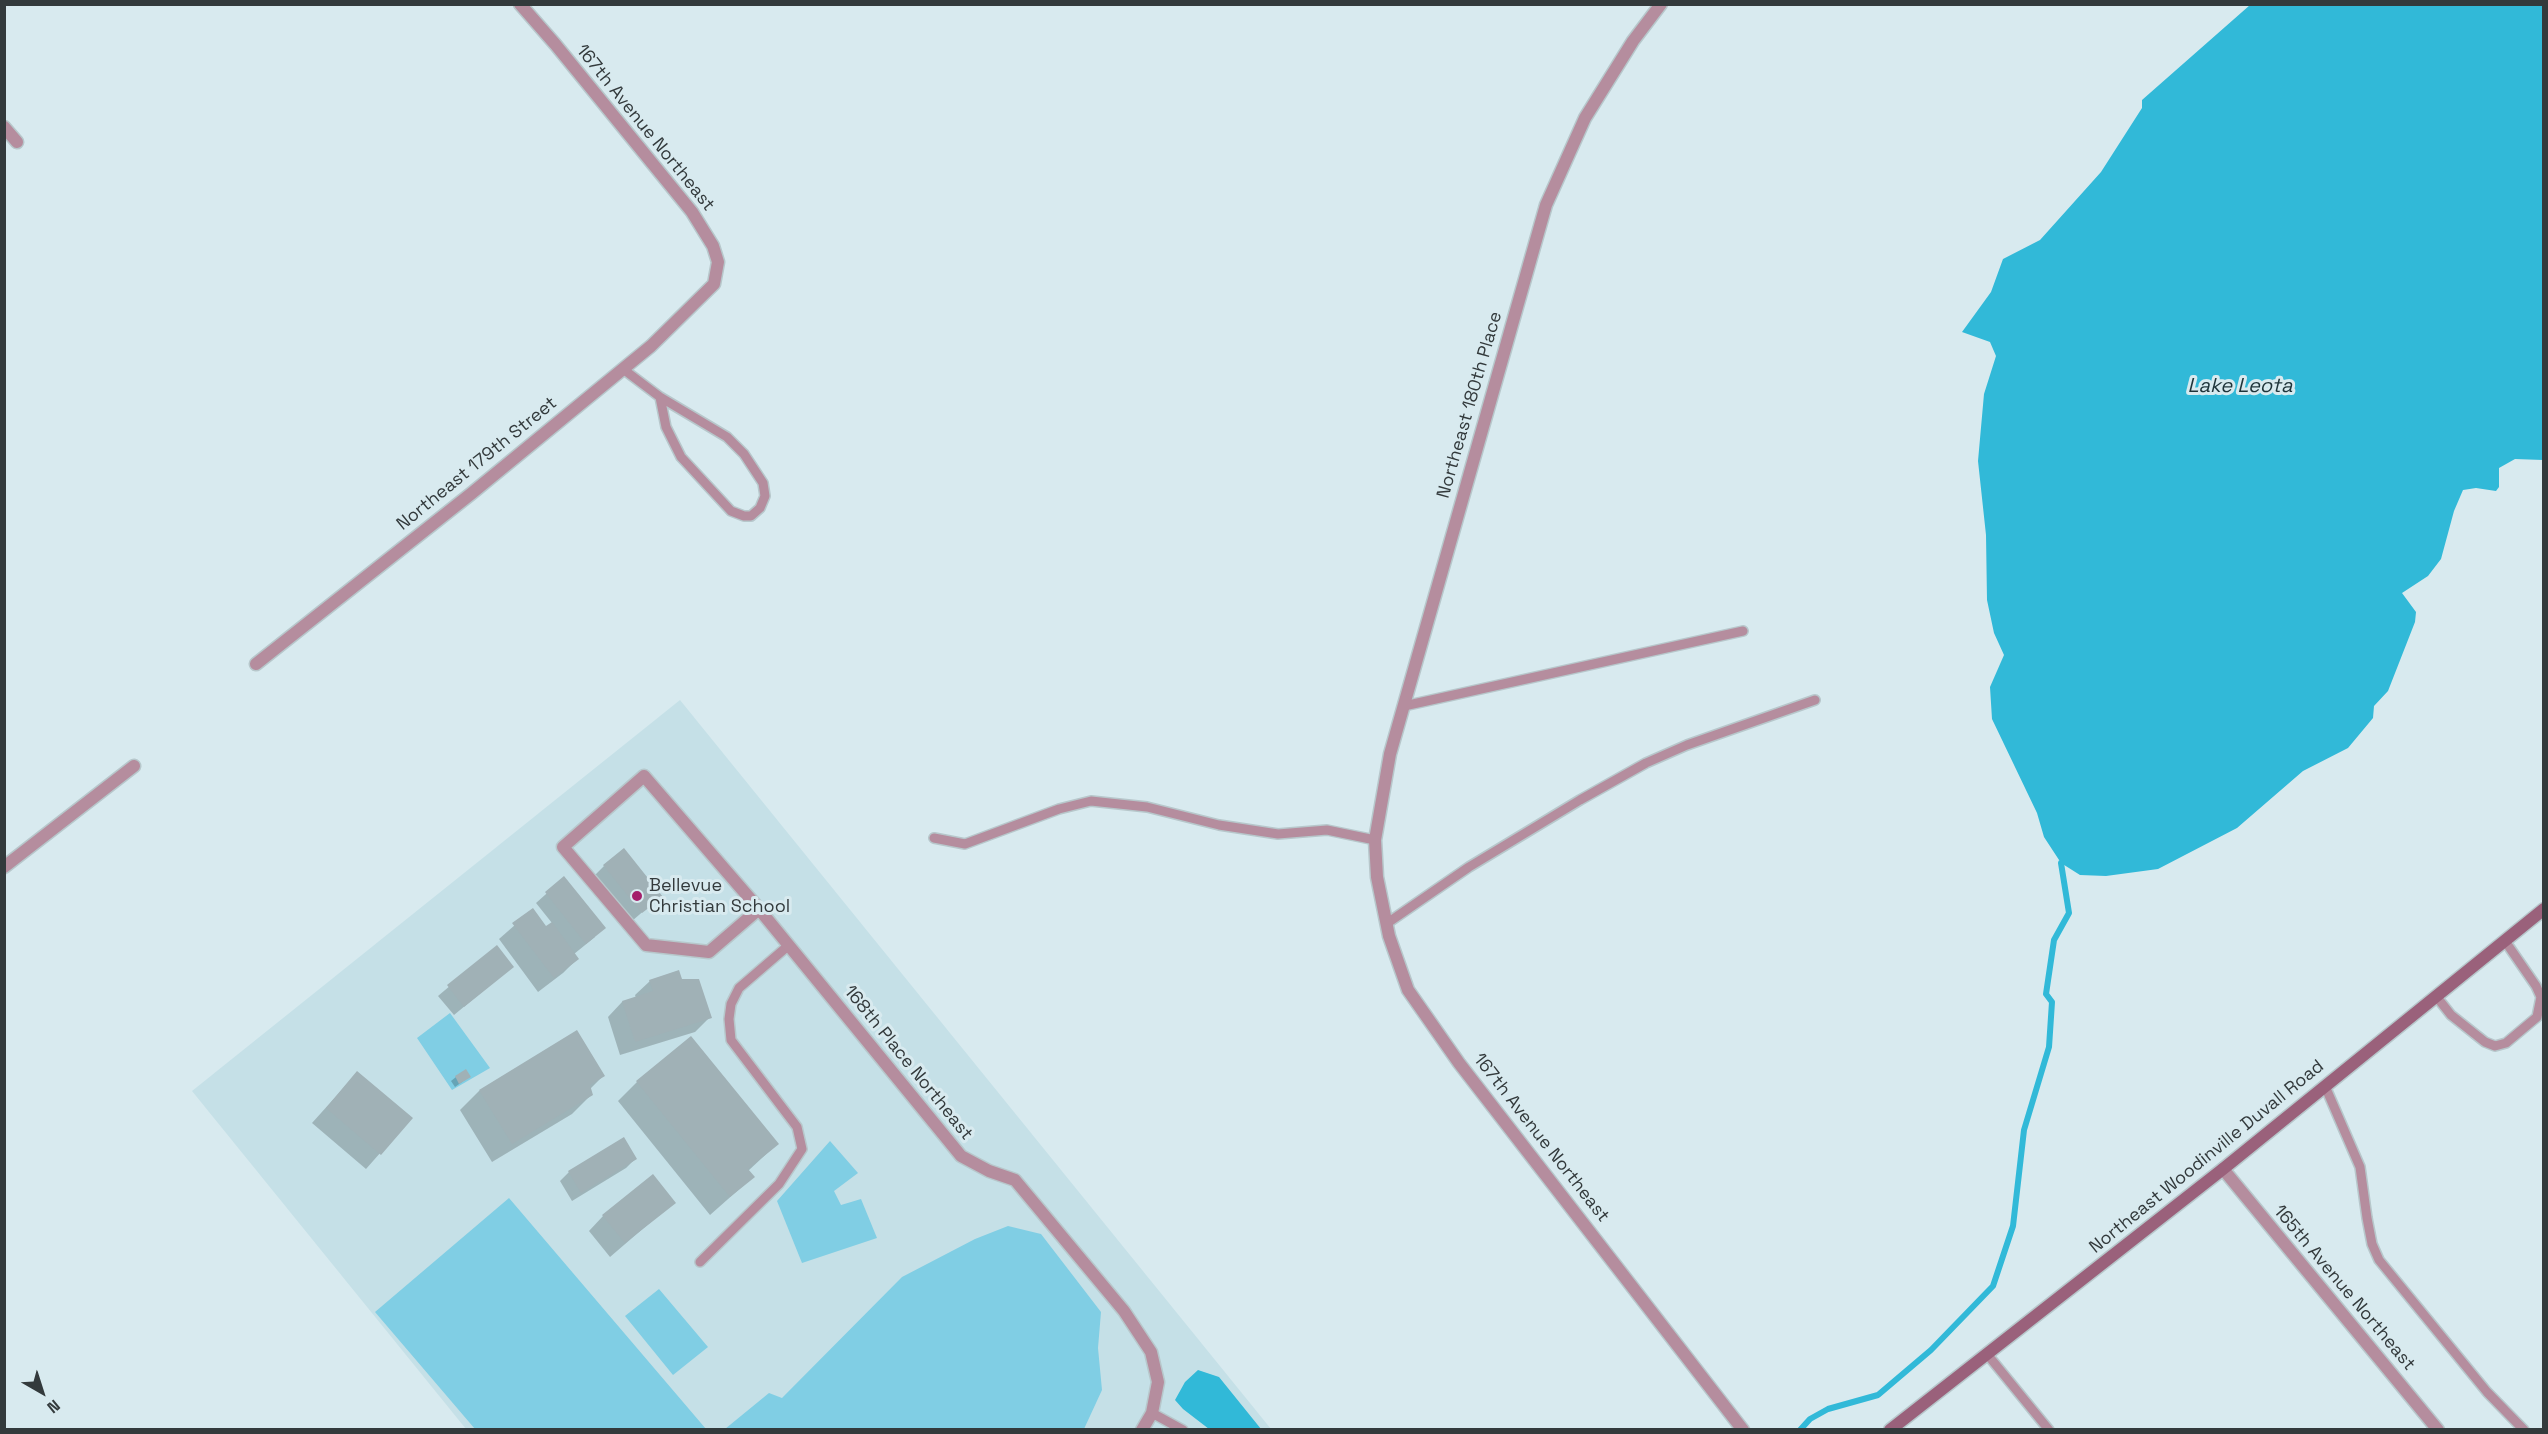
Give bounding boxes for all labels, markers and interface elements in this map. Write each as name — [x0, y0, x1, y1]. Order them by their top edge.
street label: 167th Avenue Northeast — [571, 40, 719, 216]
street label: Northeast 180th Place — [1433, 309, 1507, 501]
water label: Lake Leota — [2188, 375, 2292, 399]
street label: Northeast 179th Street — [393, 393, 561, 535]
place label: Bellevue Christian School — [649, 875, 790, 918]
marker: Bellevue Christian School — [630, 889, 644, 903]
street label: 168th Place Northeast — [839, 981, 977, 1145]
street label: 167th Avenue Northeast — [1468, 1049, 1614, 1227]
street label: Northeast Woodinville Duvall Road — [2085, 1056, 2329, 1258]
street label: 165th Avenue Northeast — [2269, 1201, 2419, 1375]
north arrow — [12, 1362, 72, 1422]
text: N — [43, 1395, 64, 1418]

